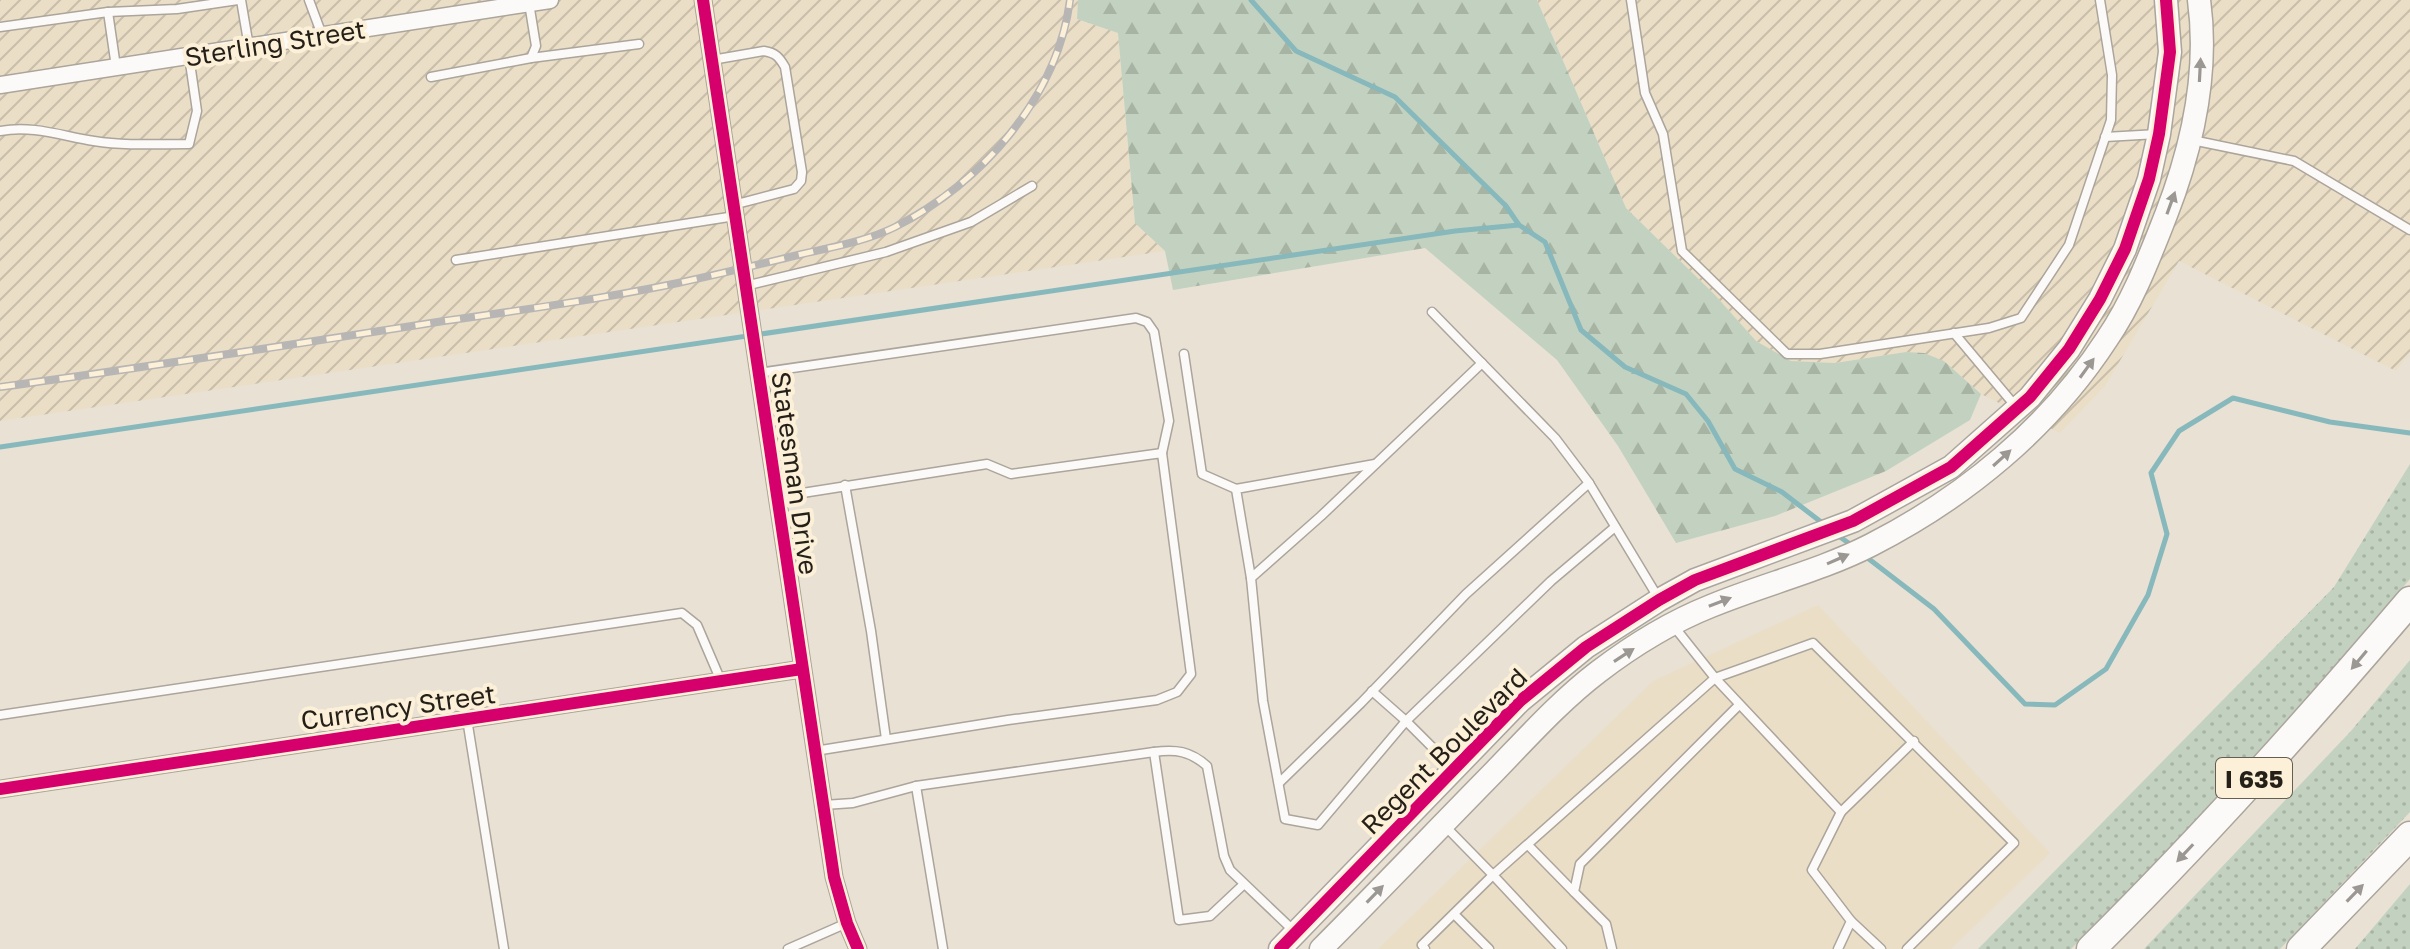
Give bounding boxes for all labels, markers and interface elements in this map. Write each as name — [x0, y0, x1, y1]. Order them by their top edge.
street label: Sterling Street — [182, 13, 368, 73]
one-way arrow — [2193, 57, 2206, 82]
one-way arrow — [2165, 191, 2177, 215]
one-way arrow — [2079, 357, 2095, 379]
street label: Statesman Drive — [765, 369, 825, 577]
one-way arrow — [1992, 450, 2011, 468]
one-way arrow — [1826, 553, 1850, 566]
one-way arrow — [1709, 595, 1733, 608]
one-way arrow — [1614, 647, 1635, 662]
one-way arrow — [2351, 651, 2369, 670]
street label: Regent Boulevard — [1355, 662, 1533, 840]
street label: Currency Street — [299, 678, 497, 736]
road number: I 635 — [2216, 758, 2292, 798]
one-way arrow — [2176, 843, 2194, 862]
one-way arrow — [2346, 884, 2364, 903]
one-way arrow — [1366, 885, 1384, 904]

